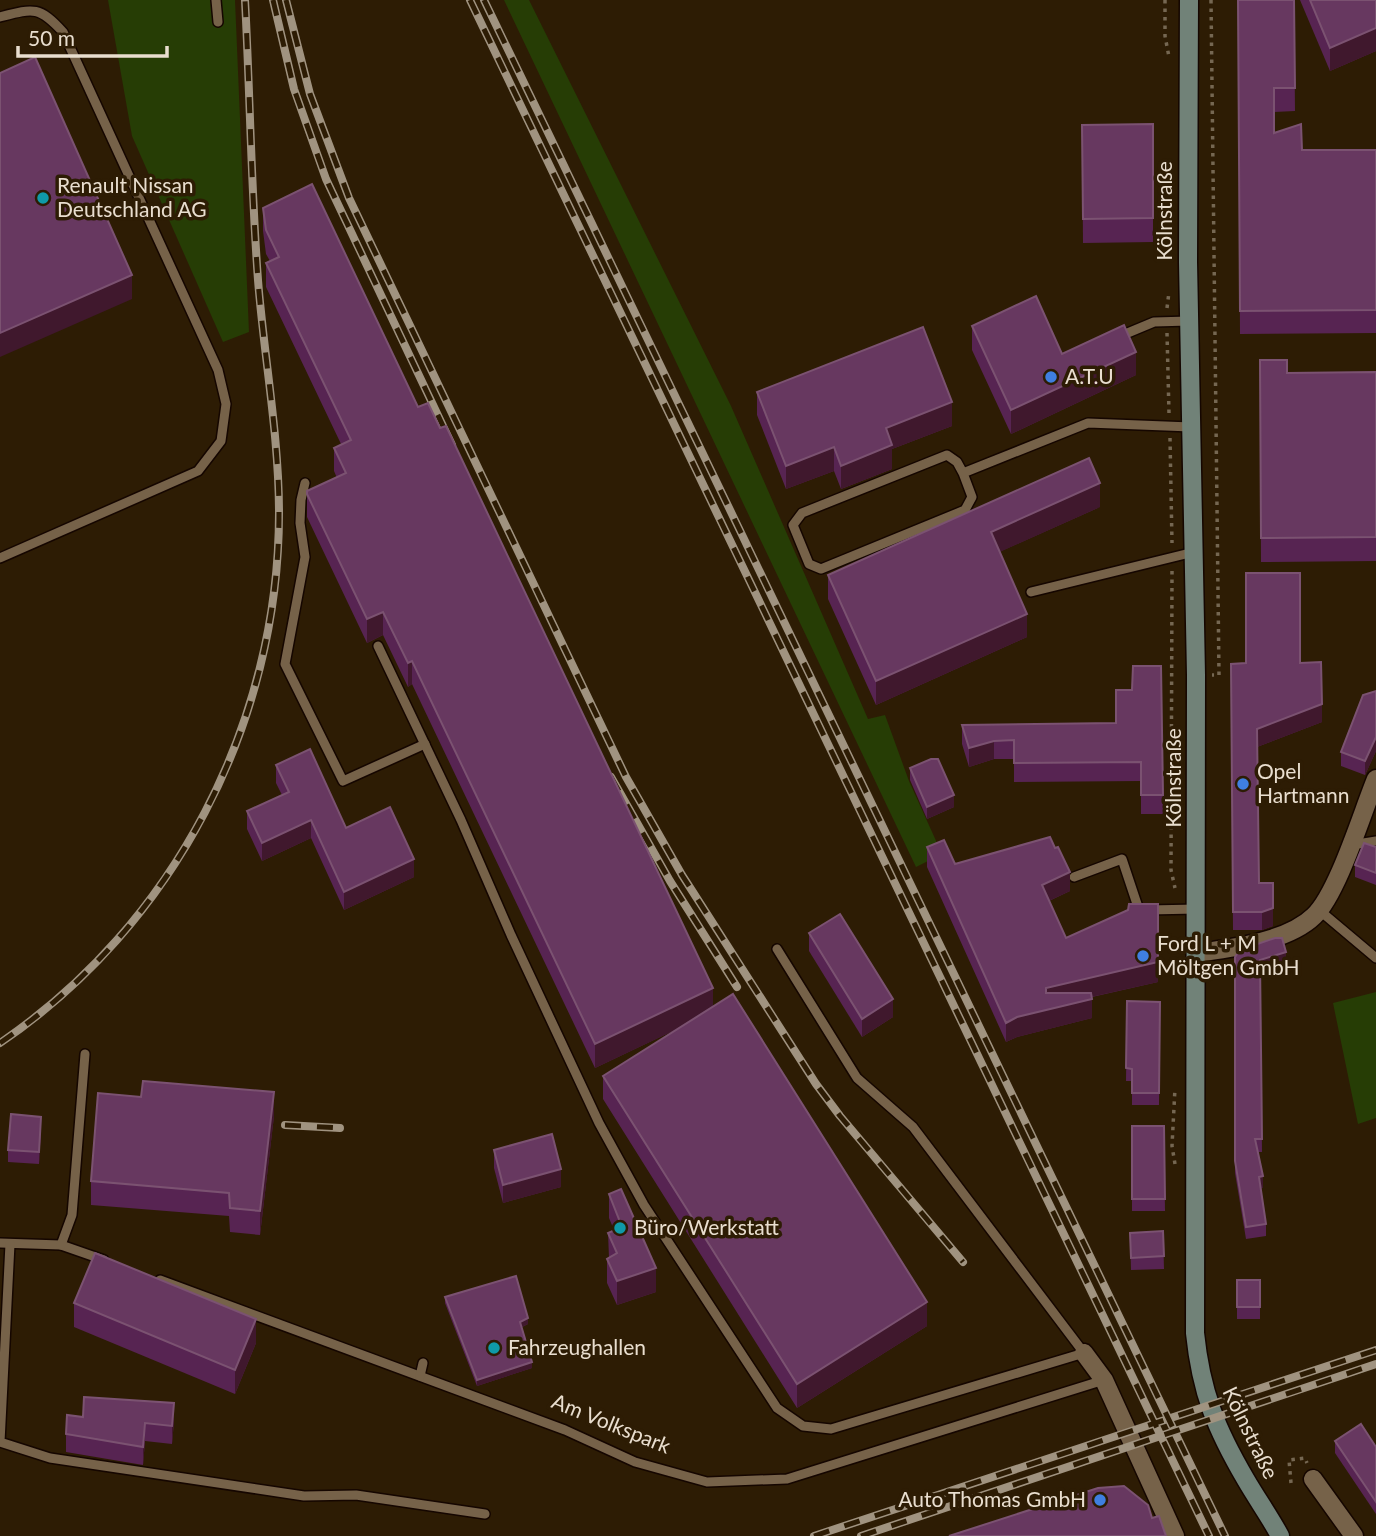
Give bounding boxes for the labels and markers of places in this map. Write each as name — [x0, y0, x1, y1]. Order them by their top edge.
place label: Renault Nissan Deutschland AG — [57, 172, 207, 221]
marker: Renault Nissan Deutschland AG — [35, 190, 51, 206]
place label: A.T.U — [1065, 363, 1114, 388]
marker: A.T.U — [1043, 369, 1059, 385]
place label: Opel Hartmann — [1257, 758, 1349, 807]
marker: Opel Hartmann — [1235, 776, 1251, 792]
place label: Ford L + M Möltgen GmbH — [1157, 930, 1299, 979]
marker: Ford L + M Möltgen GmbH — [1135, 948, 1151, 964]
place label: Büro/Werkstatt — [634, 1214, 780, 1239]
marker: Büro/Werkstatt — [612, 1220, 628, 1236]
place label: Fahrzeughallen — [508, 1334, 646, 1359]
marker: Fahrzeughallen — [486, 1340, 502, 1356]
place label: Auto Thomas GmbH — [898, 1486, 1086, 1511]
marker: Auto Thomas GmbH — [1092, 1492, 1108, 1508]

